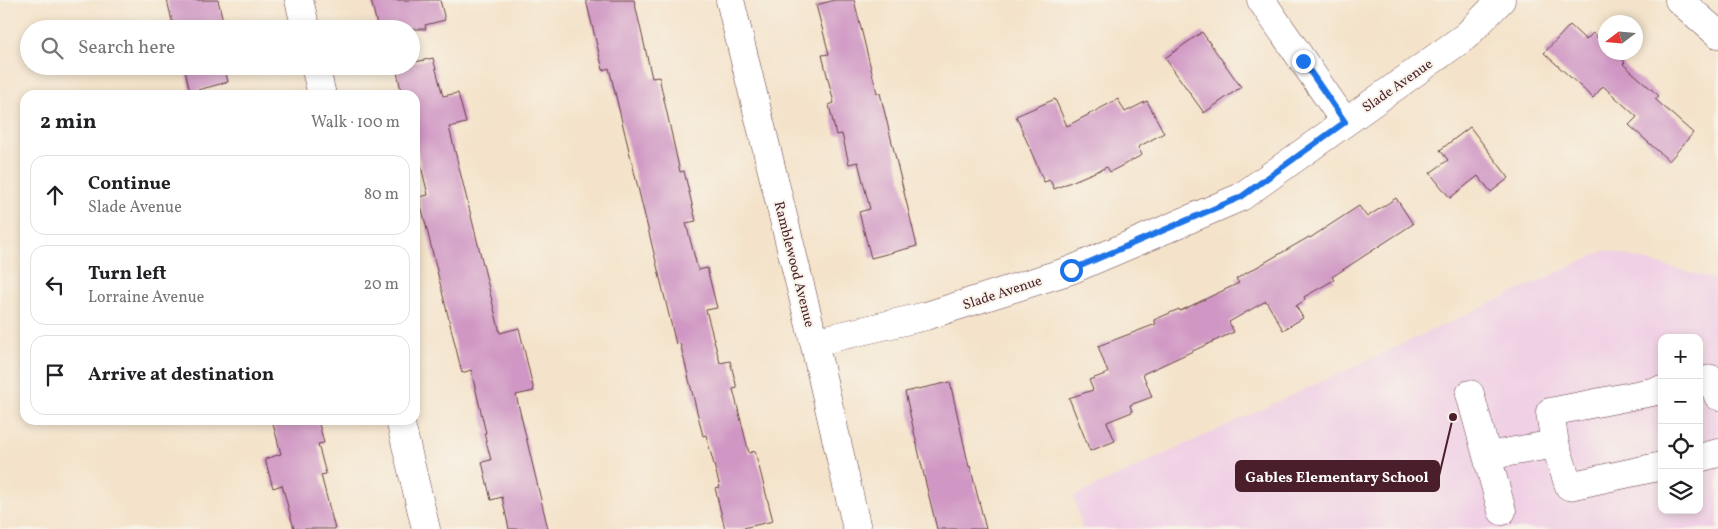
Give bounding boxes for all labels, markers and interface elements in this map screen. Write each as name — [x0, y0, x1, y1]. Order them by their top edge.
north arrow — [1598, 15, 1643, 60]
search box — [20, 20, 420, 75]
icon: search — [38, 34, 66, 62]
text: Search here — [78, 35, 175, 61]
route end — [1292, 50, 1315, 73]
street label: Slade Avenue — [1359, 55, 1437, 118]
text: 2 min — [40, 108, 97, 137]
text: Walk · 100 m — [311, 112, 400, 134]
text: Continue — [88, 171, 171, 197]
icon: ahead — [41, 181, 69, 209]
text: 80 m — [364, 184, 399, 206]
text: Slade Avenue — [88, 197, 182, 219]
street label: Ramblewood Avenue — [769, 199, 818, 330]
route start — [1060, 259, 1083, 282]
text: Turn left — [88, 261, 167, 287]
icon: left — [41, 271, 69, 299]
street label: Slade Avenue — [961, 272, 1045, 315]
text: 20 m — [364, 274, 399, 296]
text: Lorraine Avenue — [88, 287, 204, 309]
map controls — [1658, 334, 1703, 514]
button: + — [1658, 334, 1703, 379]
icon: arrive — [41, 361, 69, 389]
text: Arrive at destination — [88, 362, 274, 388]
button: − — [1658, 379, 1703, 424]
button: locate — [1658, 424, 1703, 469]
callout: Gables Elementary School — [1236, 461, 1439, 491]
text: Gables Elementary School — [1245, 468, 1429, 489]
button: layers — [1658, 469, 1703, 514]

